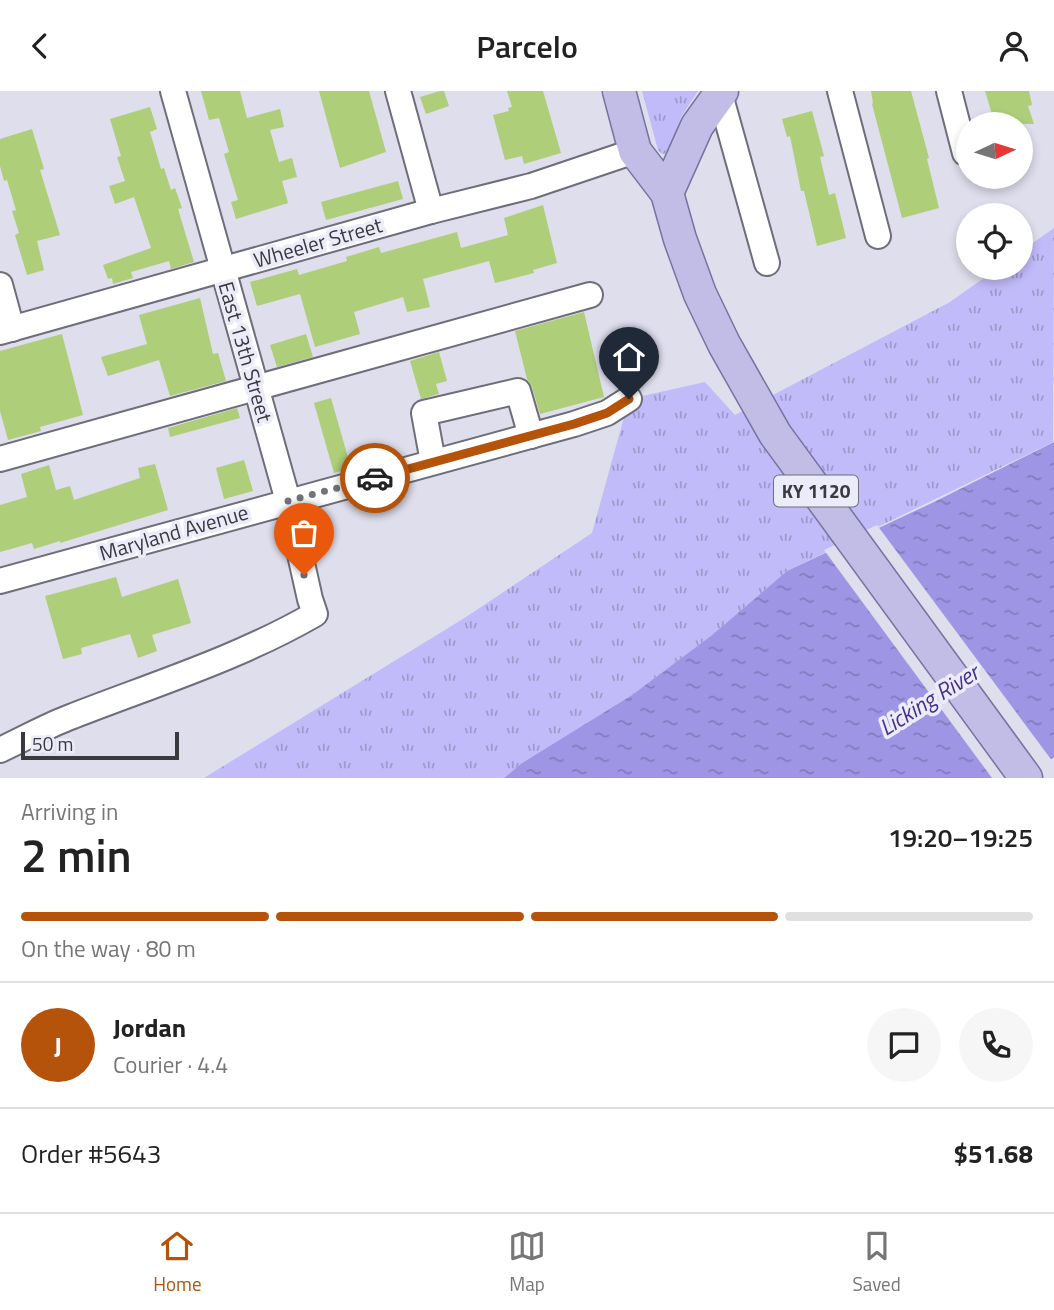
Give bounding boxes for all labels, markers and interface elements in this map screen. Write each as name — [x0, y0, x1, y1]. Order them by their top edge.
text: Parcelo — [476, 22, 578, 70]
icon: back — [21, 27, 59, 65]
icon: person — [995, 27, 1033, 65]
north arrow — [956, 112, 1032, 189]
map controls — [956, 112, 1033, 280]
button: locate — [956, 203, 1033, 280]
street label: Wheeler Street — [250, 208, 386, 276]
street label: East 13th Street — [211, 278, 281, 426]
pin — [599, 327, 659, 399]
icon: home — [610, 338, 648, 376]
courier — [340, 443, 410, 513]
icon: car — [356, 459, 394, 497]
road number: KY 1120 — [774, 475, 858, 507]
street label: Maryland Avenue — [95, 495, 252, 569]
pin — [274, 503, 334, 575]
icon: bag — [285, 514, 323, 552]
water label: Licking River — [872, 654, 988, 744]
scale bar — [21, 729, 178, 761]
text: 50 m — [32, 729, 73, 758]
text: Arriving in — [21, 794, 118, 829]
text: 19:20–19:25 — [888, 818, 1033, 857]
text: 2 min — [21, 820, 132, 890]
text: On the way · 80 m — [21, 931, 196, 966]
text: Jordan — [113, 1008, 186, 1047]
button: chat — [867, 1008, 941, 1082]
button: phone — [959, 1008, 1033, 1082]
text: J — [54, 1026, 62, 1065]
text: Courier · 4.4 — [113, 1047, 228, 1082]
text: Order #5643 — [21, 1134, 161, 1173]
text: $51.68 — [954, 1134, 1033, 1173]
tab: Home — [153, 1227, 201, 1298]
tab: Map — [508, 1227, 546, 1298]
tab: Saved — [852, 1227, 901, 1298]

